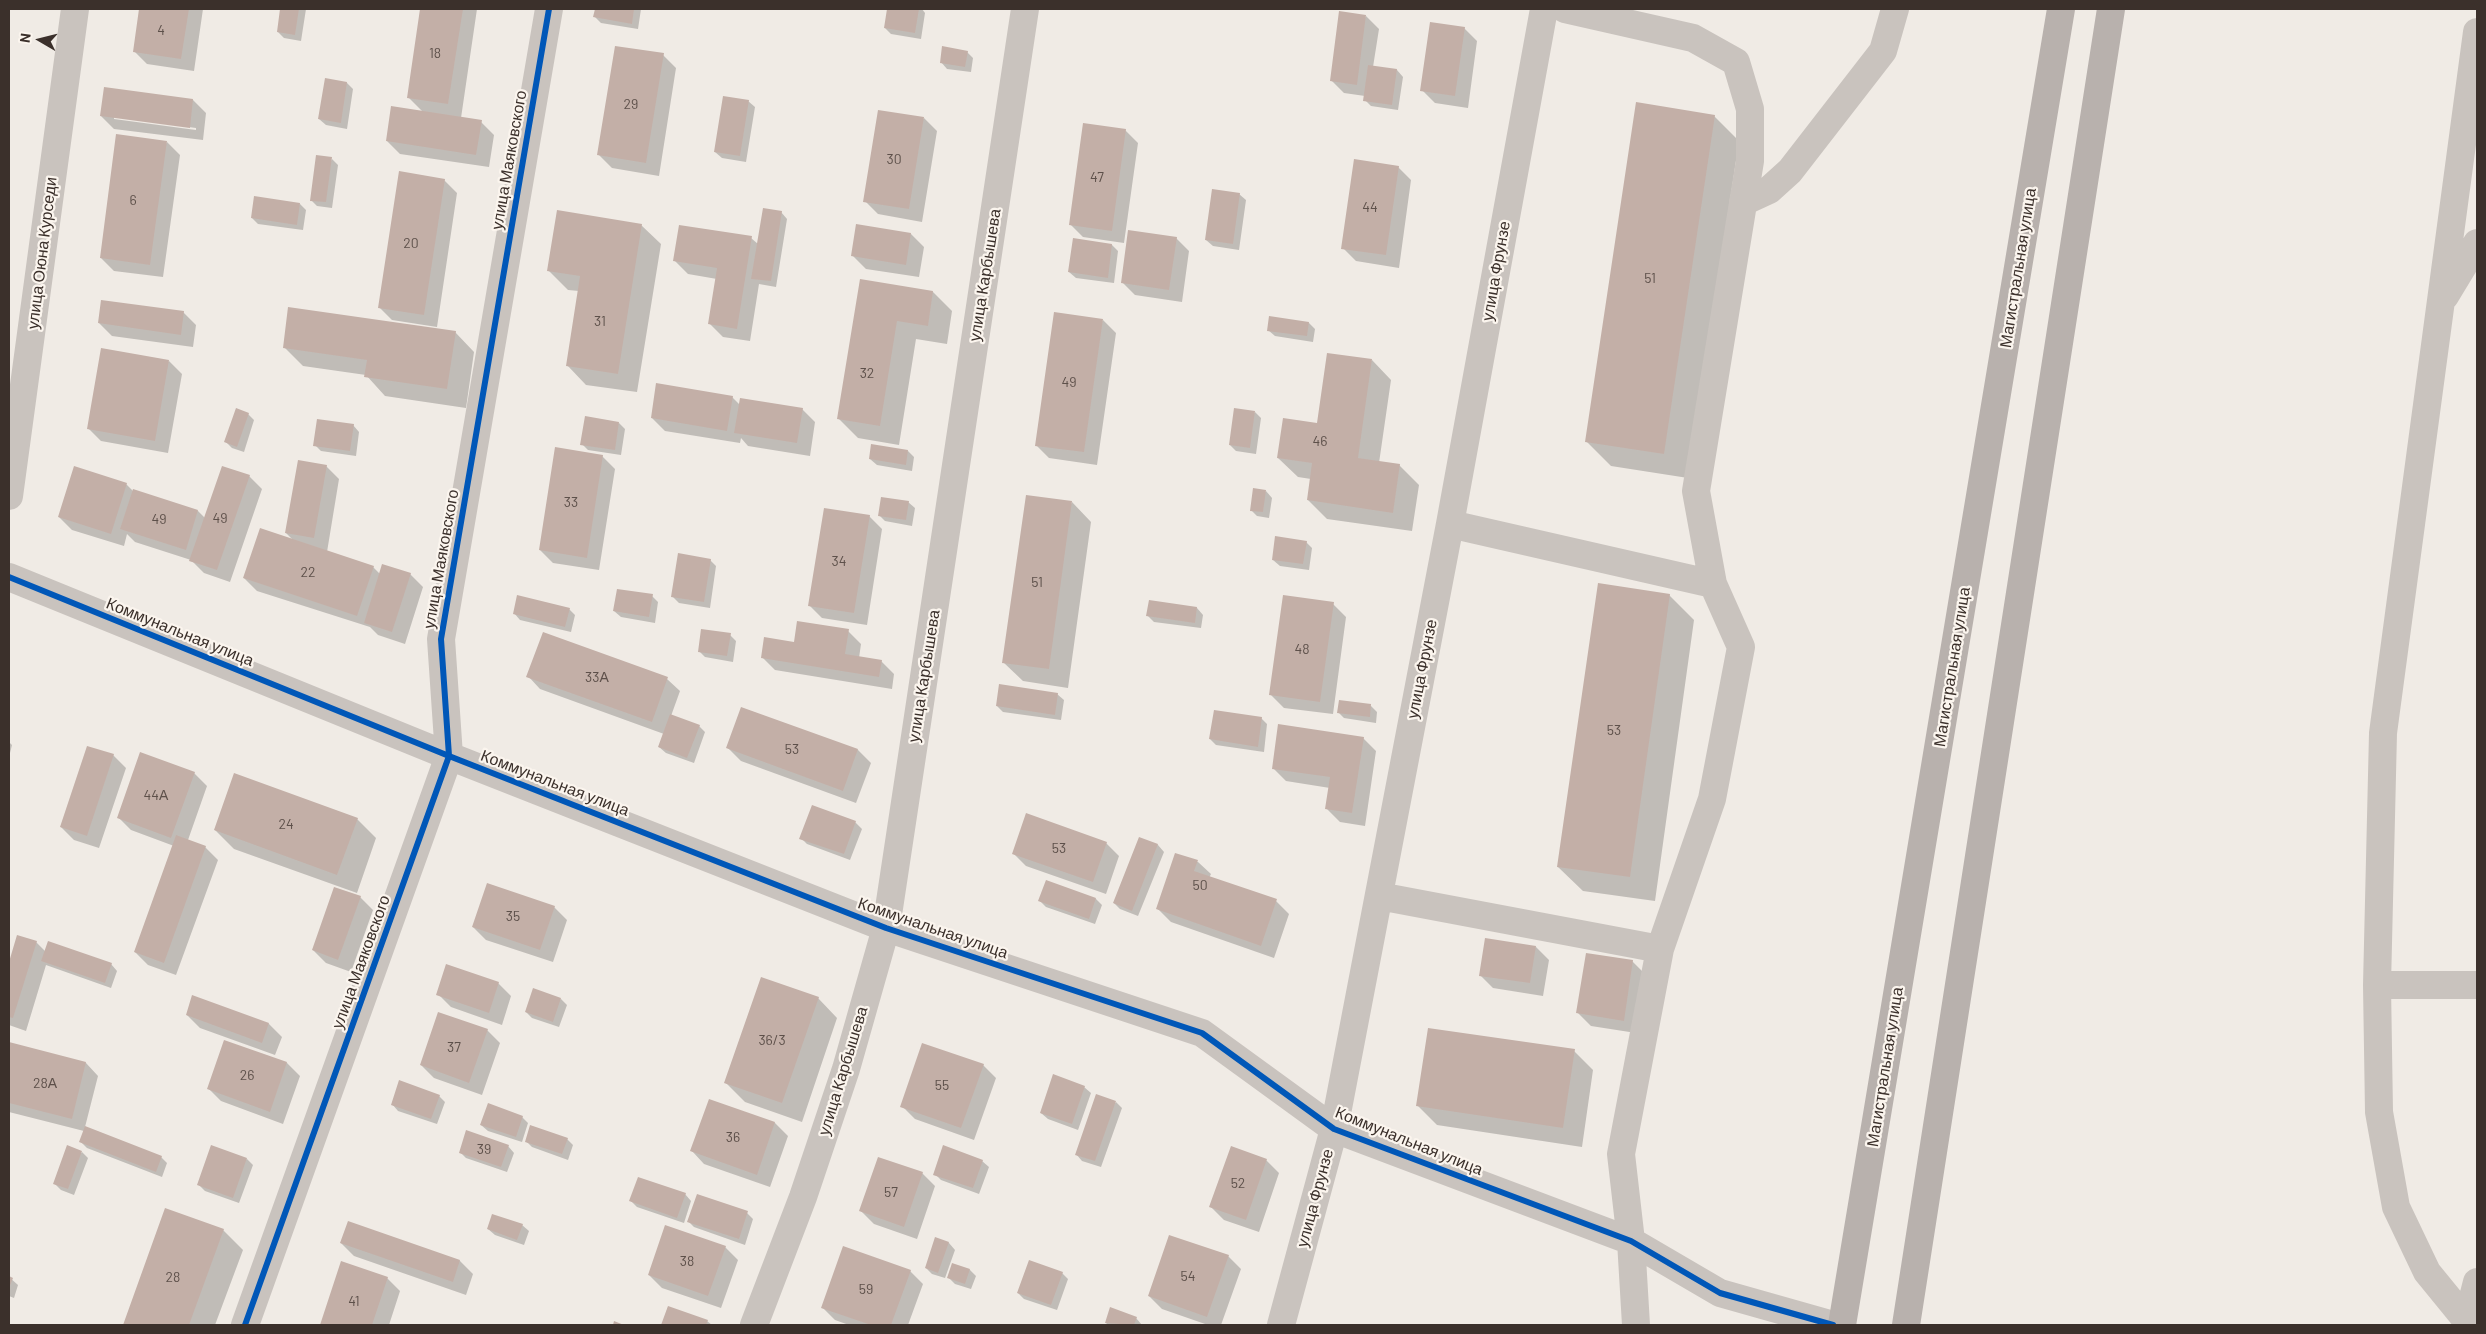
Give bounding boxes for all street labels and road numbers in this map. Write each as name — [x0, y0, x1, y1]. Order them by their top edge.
street label: улица Маяковского — [487, 89, 531, 231]
street label: улица Оюна Курседи — [23, 176, 61, 330]
street label: Магистральная улица — [1996, 187, 2040, 349]
street label: улица Карбышева — [965, 207, 1005, 343]
street label: улица Фрунзе — [1478, 220, 1514, 322]
street label: улица Маяковского — [419, 488, 463, 630]
street label: Магистральная улица — [1930, 586, 1974, 748]
street label: Коммунальная улица — [103, 594, 257, 670]
street label: улица Карбышева — [904, 608, 944, 744]
street label: улица Фрунзе — [1403, 618, 1441, 720]
street label: Коммунальная улица — [478, 746, 632, 820]
street label: улица Маяковского — [328, 892, 394, 1032]
street label: Коммунальная улица — [855, 893, 1011, 963]
street label: Магистральная улица — [1863, 986, 1907, 1148]
street label: улица Карбышева — [814, 1004, 872, 1138]
street label: Коммунальная улица — [1332, 1103, 1486, 1179]
street label: улица Фрунзе — [1293, 1147, 1337, 1249]

